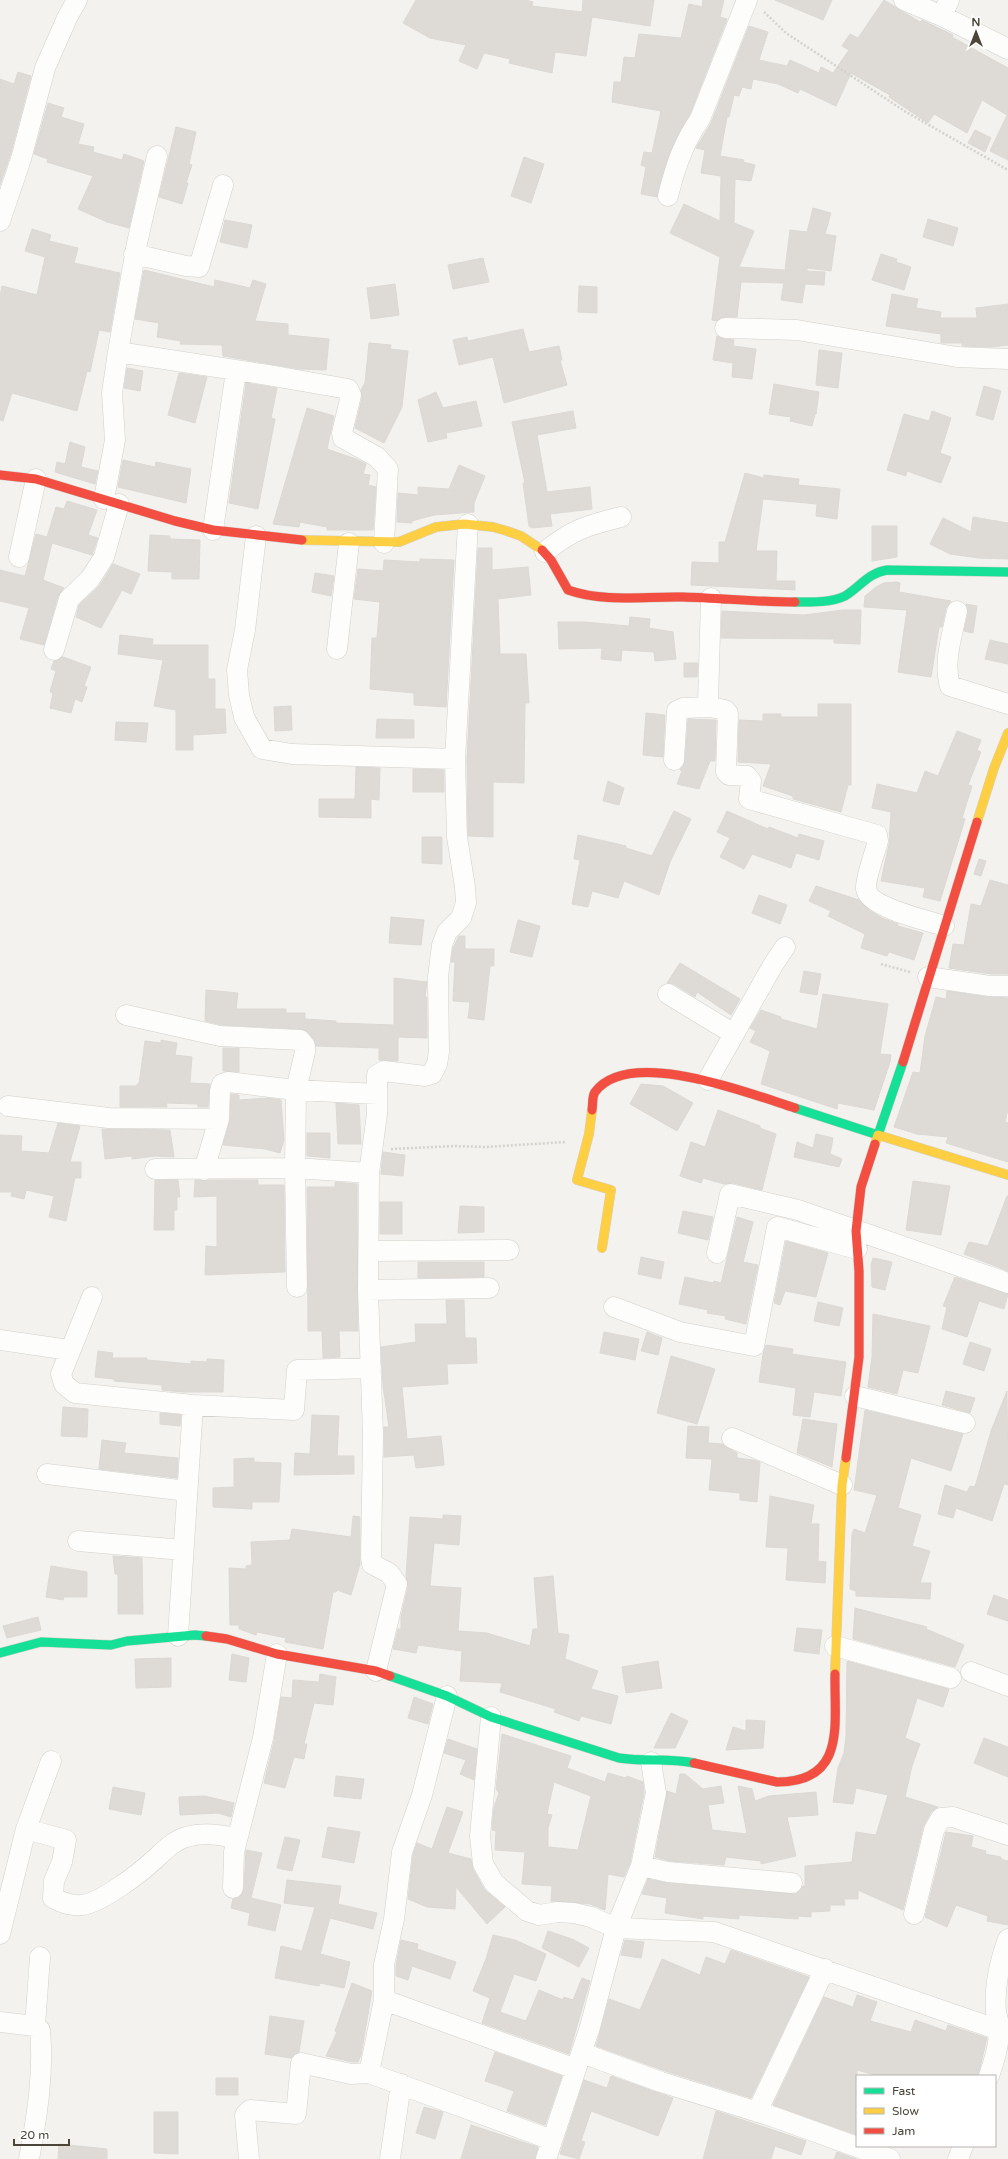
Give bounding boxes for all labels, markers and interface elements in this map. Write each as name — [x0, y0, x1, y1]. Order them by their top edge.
north arrow — [956, 12, 996, 52]
text: N — [972, 16, 980, 29]
legend — [856, 2075, 996, 2147]
text: Fast — [892, 2084, 916, 2098]
text: Slow — [892, 2104, 919, 2118]
scale bar — [14, 2121, 69, 2147]
text: Jam — [892, 2124, 915, 2138]
text: 20 m — [20, 2128, 49, 2142]

